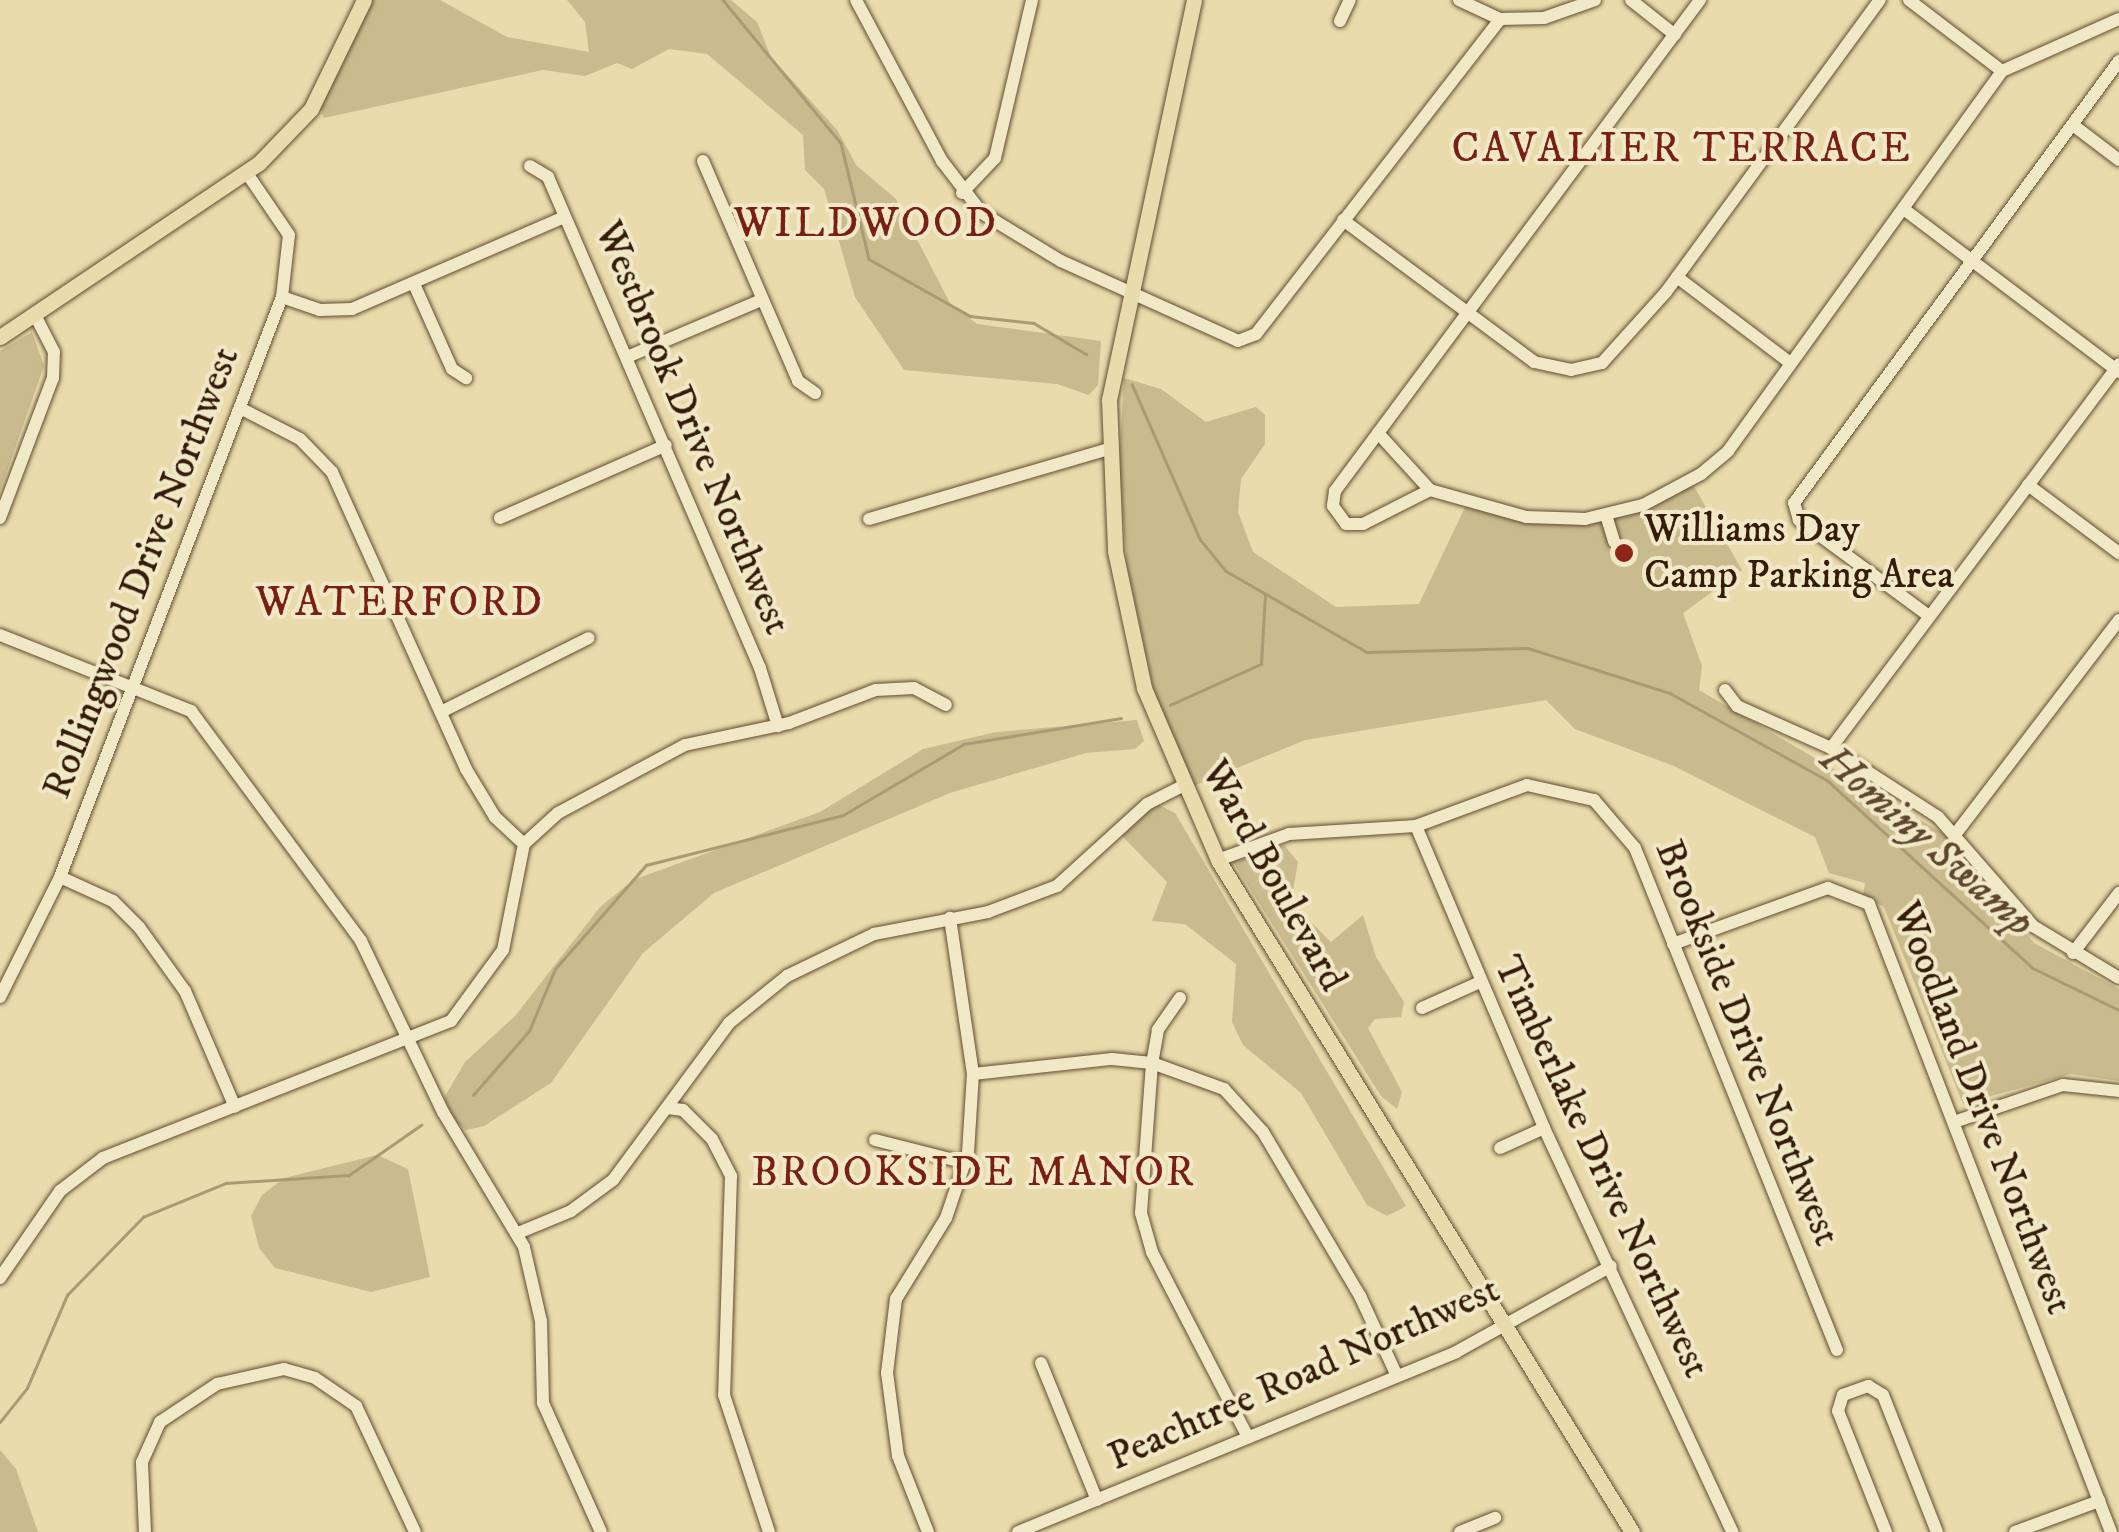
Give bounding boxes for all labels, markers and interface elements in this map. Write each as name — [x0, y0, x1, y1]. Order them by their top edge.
district label: CAVALIER TERRACE — [1452, 124, 1912, 174]
district label: WILDWOOD — [733, 199, 999, 249]
street label: Westbrook Drive Northwest — [583, 214, 801, 642]
street label: Rollingwood Drive Northwest — [34, 340, 250, 806]
place label: Williams Day Camp Parking Area — [1644, 506, 1954, 600]
marker: Williams Day Camp Parking Area — [1613, 542, 1635, 564]
district label: WATERFORD — [255, 578, 545, 628]
water label: Hominy Swamp — [1809, 734, 2045, 948]
street label: Ward Boulevard — [1190, 752, 1356, 1000]
street label: Brookside Drive Northwest — [1644, 833, 1850, 1253]
street label: Woodland Drive Northwest — [1881, 895, 2083, 1321]
street label: Timberlake Drive Northwest — [1482, 949, 1720, 1385]
district label: BROOKSIDE MANOR — [752, 1148, 1196, 1198]
street label: Peachtree Road Northwest — [1101, 1266, 1507, 1482]

